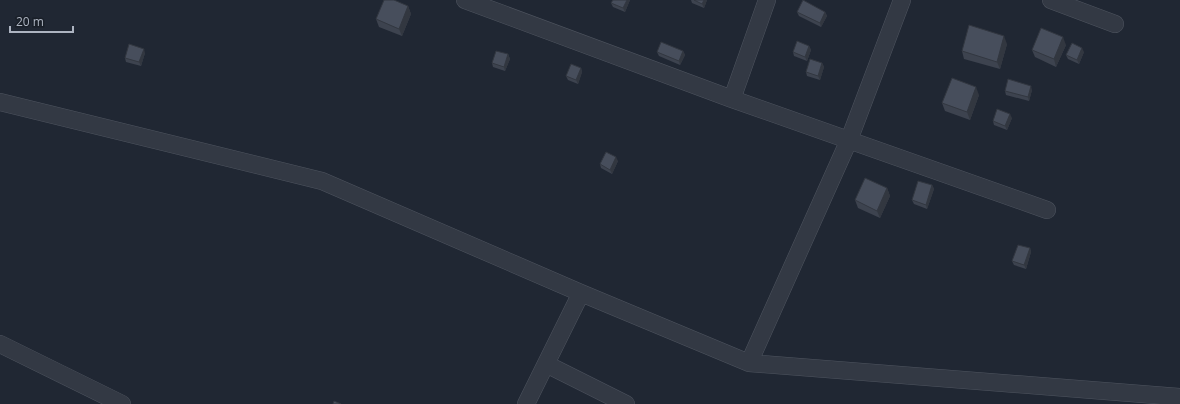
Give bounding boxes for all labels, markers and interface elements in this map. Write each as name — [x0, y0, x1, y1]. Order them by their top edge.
scale bar — [10, 8, 73, 34]
text: 20 m — [16, 13, 44, 30]

